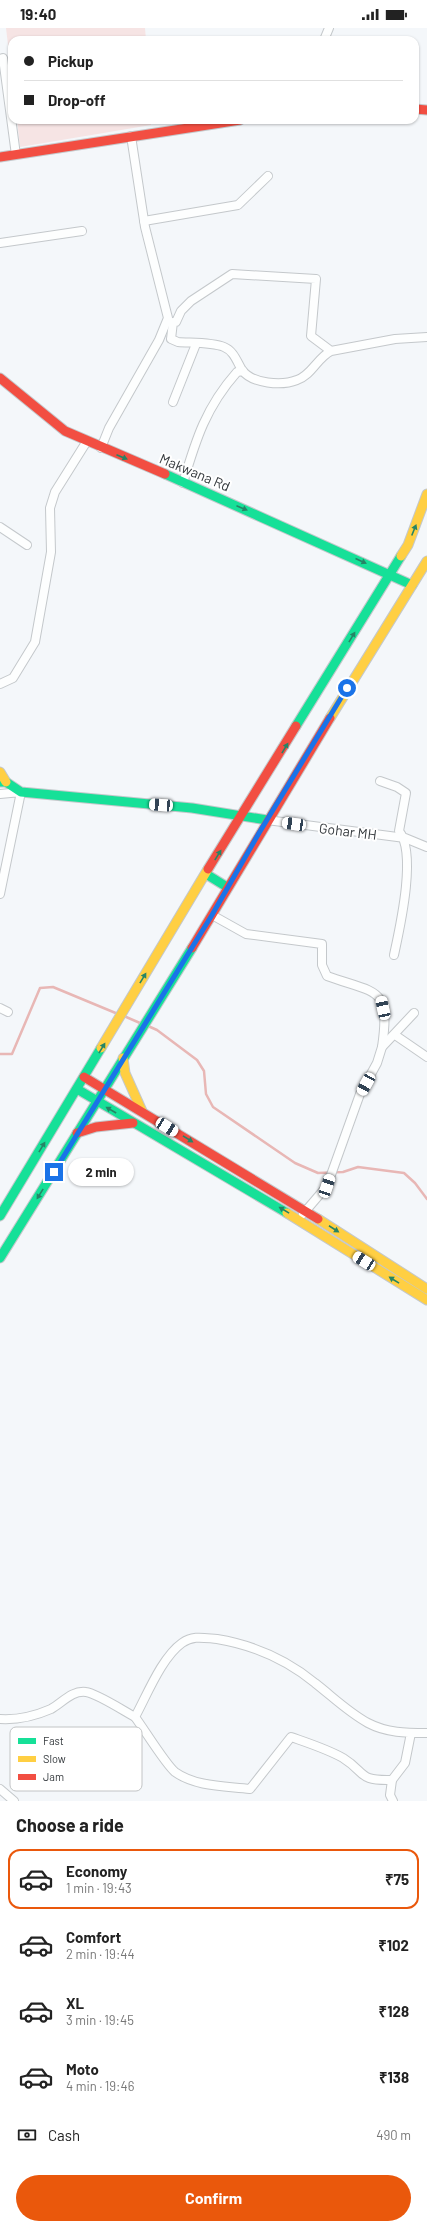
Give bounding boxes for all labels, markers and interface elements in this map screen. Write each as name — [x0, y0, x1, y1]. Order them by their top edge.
text: 19:40 — [20, 5, 56, 23]
text: Pickup — [48, 52, 94, 70]
text: Drop-off — [48, 91, 106, 109]
street label: Makwana Rd — [157, 450, 233, 494]
one-way arrow — [117, 454, 128, 460]
one-way arrow — [237, 505, 249, 511]
one-way arrow — [412, 524, 418, 536]
one-way arrow — [355, 558, 366, 564]
one-way arrow — [348, 632, 356, 642]
route start — [338, 679, 356, 697]
one-way arrow — [281, 742, 288, 754]
car — [149, 798, 173, 812]
car — [281, 816, 307, 832]
street label: Gohar MH — [318, 819, 378, 843]
one-way arrow — [214, 850, 222, 860]
one-way arrow — [140, 972, 147, 984]
car — [375, 995, 391, 1021]
one-way arrow — [98, 1042, 105, 1054]
car — [355, 1071, 377, 1097]
one-way arrow — [105, 1106, 117, 1113]
car — [154, 1116, 180, 1138]
one-way arrow — [182, 1136, 193, 1143]
one-way arrow — [38, 1142, 46, 1152]
callout: 2 min — [68, 1158, 134, 1186]
route end — [45, 1163, 63, 1181]
text: 2 min — [85, 1164, 117, 1180]
car — [317, 1173, 337, 1199]
one-way arrow — [36, 1188, 43, 1200]
one-way arrow — [278, 1207, 290, 1214]
one-way arrow — [328, 1226, 340, 1233]
car — [351, 1250, 377, 1272]
one-way arrow — [388, 1276, 400, 1283]
legend — [10, 1727, 142, 1791]
text: Fast — [43, 1734, 64, 1747]
text: Slow — [43, 1752, 66, 1765]
text: Jam — [43, 1770, 64, 1783]
text: Choose a ride — [16, 1814, 124, 1836]
icon: car — [18, 1861, 54, 1897]
text: Economy — [66, 1862, 127, 1880]
text: ₹75 — [385, 1870, 409, 1888]
text: 1 min · 19:43 — [66, 1880, 132, 1896]
icon: car — [18, 1927, 54, 1963]
text: Comfort — [66, 1928, 121, 1946]
text: ₹102 — [378, 1936, 409, 1954]
text: 2 min · 19:44 — [66, 1946, 135, 1962]
icon: car — [18, 1993, 54, 2029]
text: XL — [66, 1994, 84, 2012]
text: ₹128 — [379, 2002, 409, 2020]
text: 3 min · 19:45 — [66, 2012, 134, 2028]
icon: car — [18, 2059, 54, 2095]
text: Moto — [66, 2060, 99, 2078]
text: ₹138 — [379, 2068, 409, 2086]
text: 4 min · 19:46 — [66, 2078, 134, 2094]
icon: cash — [16, 2124, 38, 2146]
text: Cash — [48, 2126, 80, 2144]
text: 490 m — [376, 2127, 411, 2143]
button: Confirm — [16, 2175, 411, 2221]

